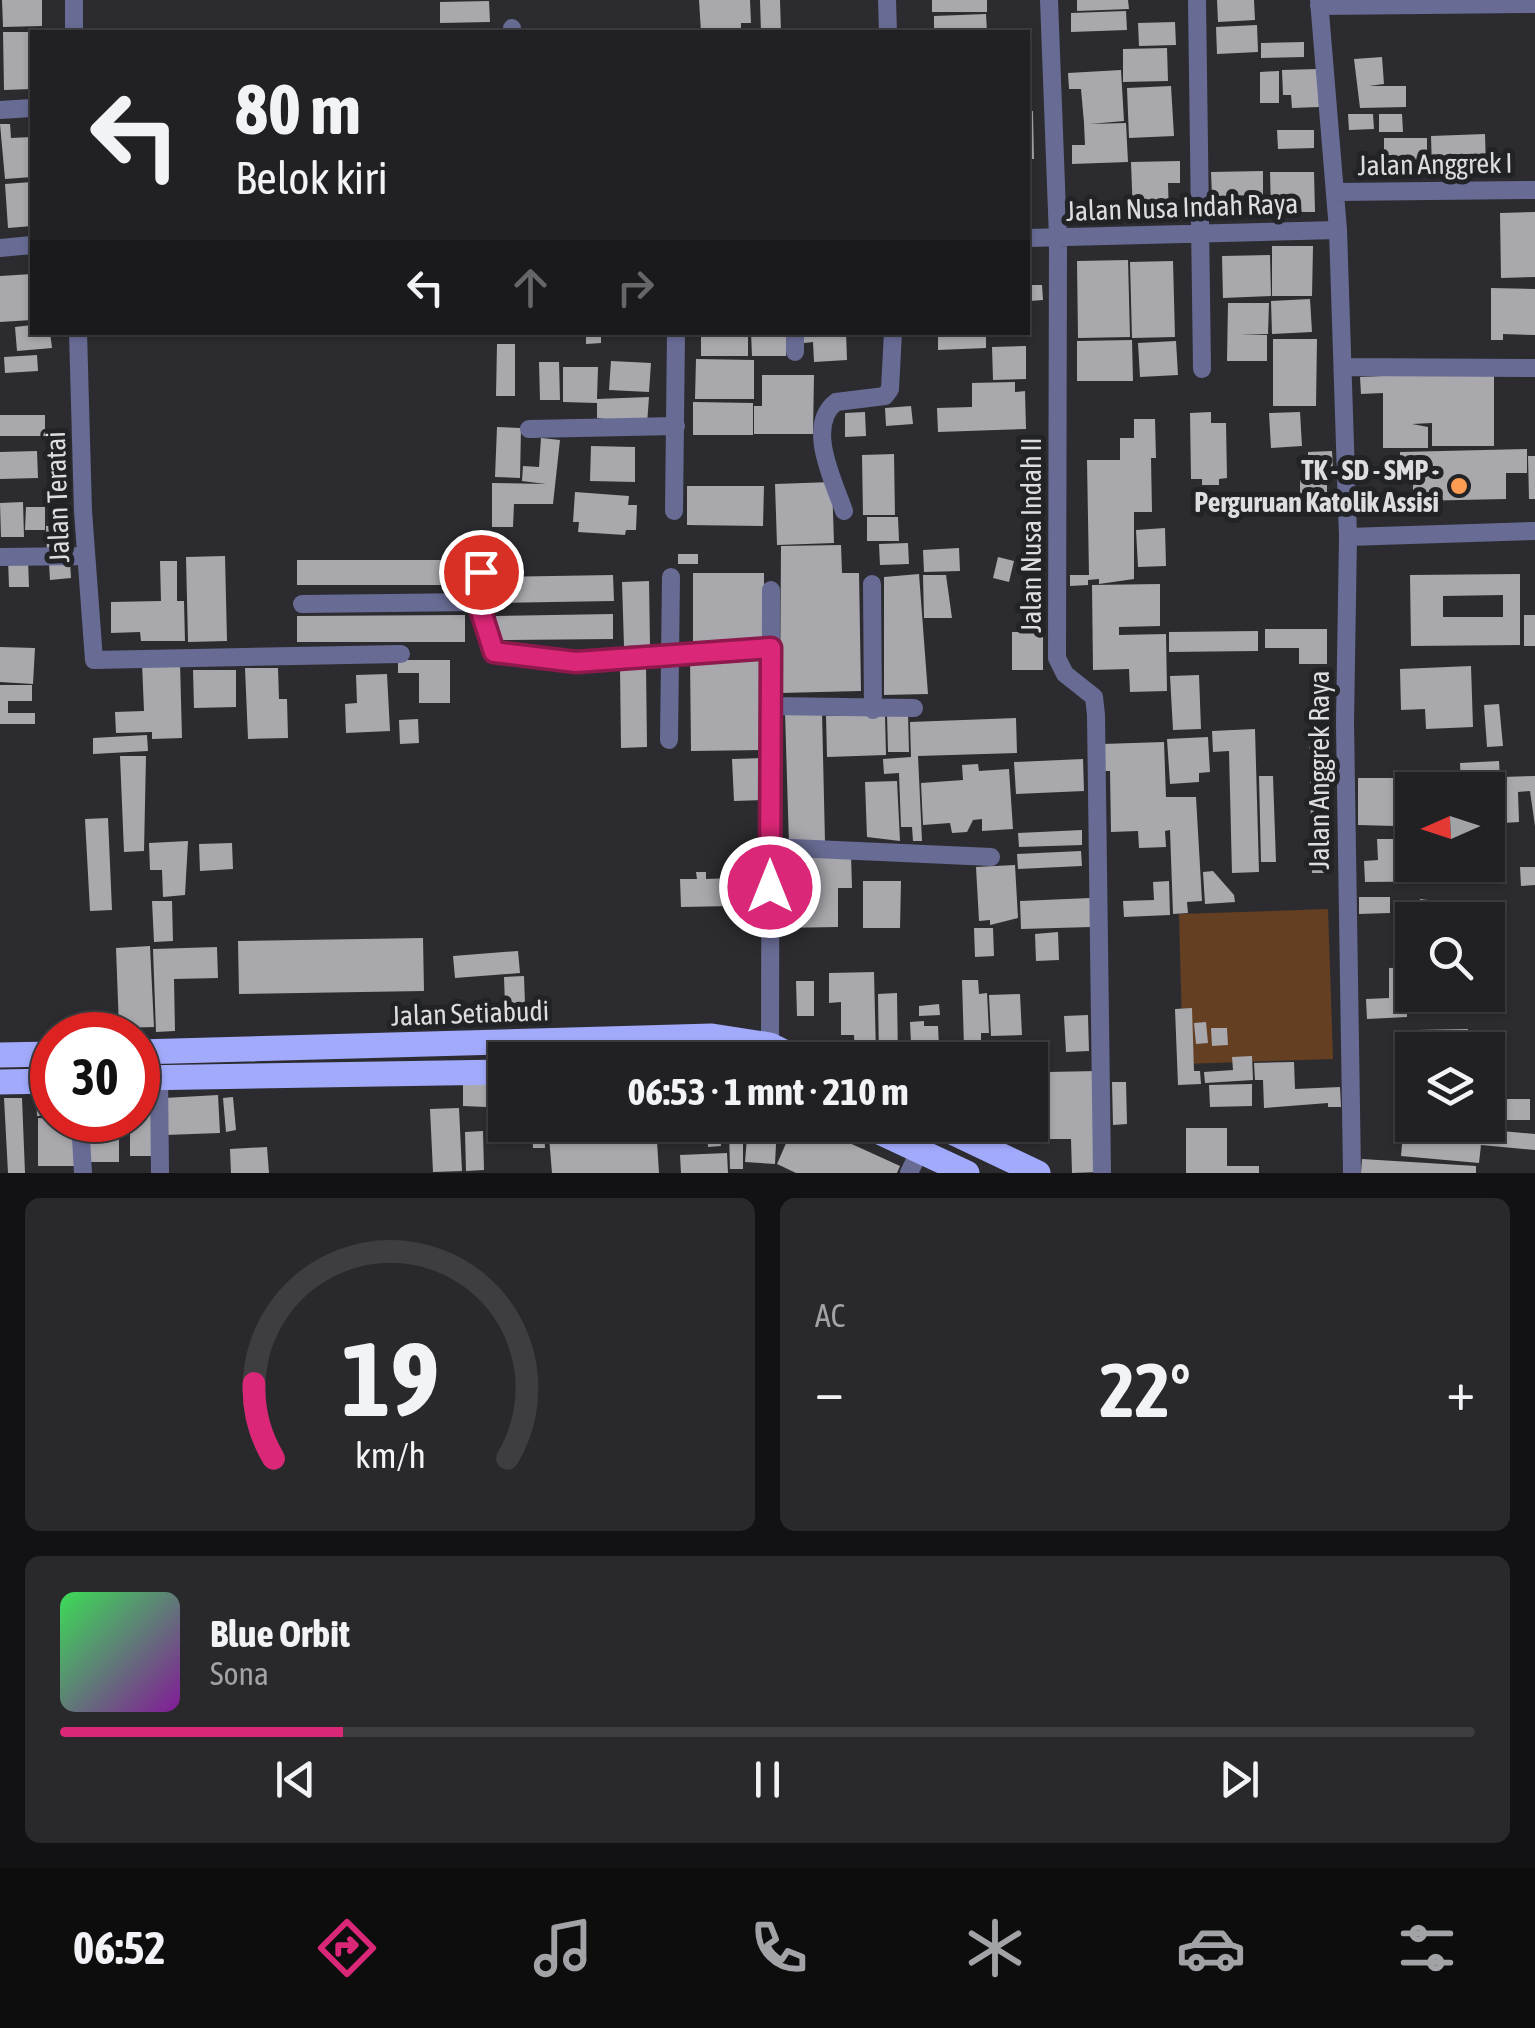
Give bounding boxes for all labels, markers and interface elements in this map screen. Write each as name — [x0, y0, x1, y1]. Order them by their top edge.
text: 80 m — [235, 69, 361, 149]
icon: left — [70, 70, 200, 200]
street label: Jalan Anggrek I — [1357, 147, 1513, 181]
text: Belok kiri — [235, 152, 388, 204]
street label: Jalan Nusa Indah Raya — [1065, 187, 1299, 227]
icon: left — [398, 260, 453, 315]
icon: ahead — [503, 260, 558, 315]
icon: right — [608, 260, 663, 315]
street label: Jalan Teratai — [39, 431, 75, 563]
street label: Jalan Nusa Indah II — [1015, 437, 1047, 633]
place label: TK - SD - SMP - Perguruan Katolik Assisi — [1194, 454, 1439, 518]
marker: TK - SD - SMP - Perguruan Katolik Assisi — [1448, 475, 1470, 497]
pin — [439, 530, 524, 615]
icon: arrive — [454, 545, 509, 600]
street label: Jalan Anggrek Raya — [1303, 670, 1335, 870]
north arrow — [1395, 772, 1505, 882]
map controls — [1395, 772, 1505, 1142]
position arrow — [718, 835, 822, 939]
button: search — [1395, 902, 1505, 1012]
street label: Jalan Setiabudi — [390, 994, 550, 1032]
speed limit sign: 30 — [30, 1012, 160, 1142]
button: layers — [1395, 1032, 1505, 1142]
text: 06:53 · 1 mnt · 210 m — [627, 1070, 909, 1113]
text: AC — [815, 1297, 845, 1334]
text: 19 — [341, 1319, 439, 1438]
text: 22° — [1099, 1347, 1191, 1433]
text: − — [815, 1359, 844, 1422]
text: + — [1446, 1359, 1475, 1422]
text: km/h — [355, 1435, 425, 1476]
text: Blue Orbit — [210, 1612, 350, 1655]
text: Sona — [210, 1655, 269, 1692]
icon: previous — [268, 1752, 323, 1807]
icon: pause — [740, 1752, 795, 1807]
icon: next — [1212, 1752, 1267, 1807]
icon: directions — [312, 1913, 382, 1983]
icon: music — [528, 1913, 598, 1983]
icon: phone — [744, 1913, 814, 1983]
icon: climate — [960, 1913, 1030, 1983]
icon: car — [1176, 1913, 1246, 1983]
icon: filters — [1392, 1913, 1462, 1983]
text: 06:52 — [73, 1922, 166, 1974]

